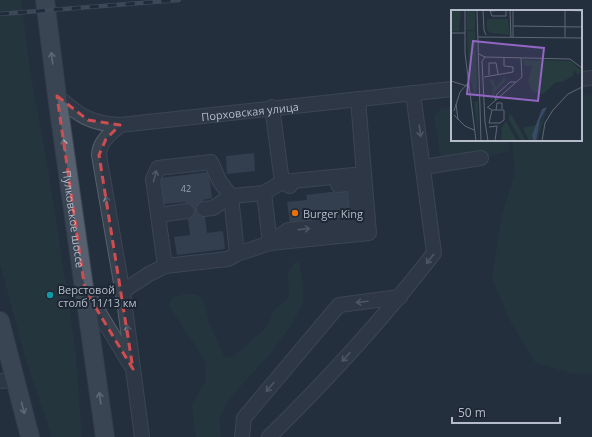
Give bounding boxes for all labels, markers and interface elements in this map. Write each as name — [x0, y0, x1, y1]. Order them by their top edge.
inset map — [451, 10, 582, 141]
one-way arrow — [48, 52, 56, 65]
street label: Порховская улица — [200, 98, 299, 124]
one-way arrow — [416, 124, 423, 137]
one-way arrow — [60, 139, 68, 152]
street label: Пулковское шоссе — [60, 169, 89, 269]
one-way arrow — [152, 170, 160, 183]
house number: 42 — [181, 182, 191, 195]
one-way arrow — [103, 196, 111, 209]
place label: Burger King — [303, 206, 363, 221]
marker: Burger King — [290, 208, 300, 218]
one-way arrow — [297, 225, 310, 232]
one-way arrow — [426, 253, 434, 264]
place label: Верстовой столб 11/13 км — [58, 282, 137, 310]
marker: Верстовой столб 11/13 км — [45, 290, 55, 300]
one-way arrow — [355, 298, 368, 306]
one-way arrow — [124, 325, 132, 338]
one-way arrow — [341, 352, 350, 362]
one-way arrow — [266, 382, 275, 393]
one-way arrow — [96, 392, 104, 405]
scale bar — [452, 399, 560, 425]
one-way arrow — [20, 401, 27, 414]
text: 50 m — [458, 404, 486, 421]

